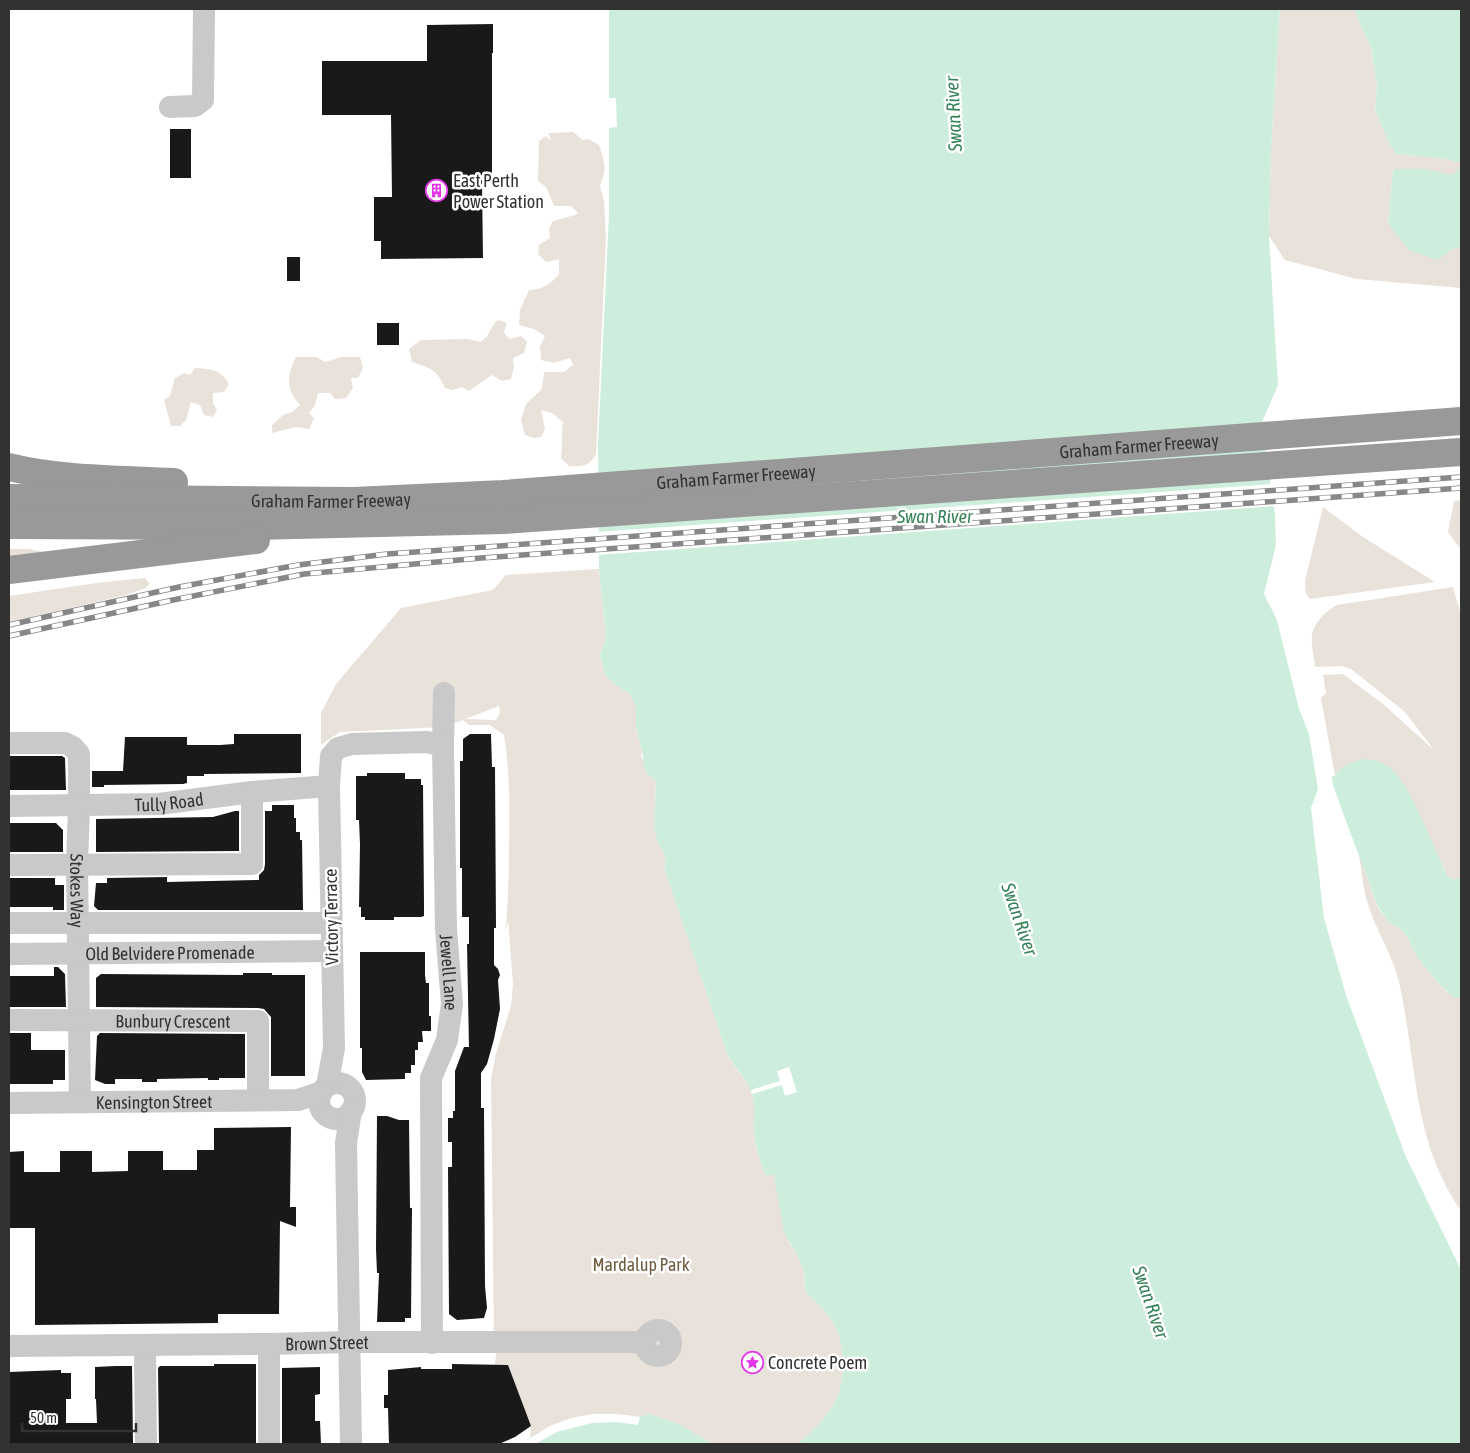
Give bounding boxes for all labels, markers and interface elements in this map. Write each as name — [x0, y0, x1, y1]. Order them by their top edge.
water label: Swan River — [940, 74, 966, 153]
place label: East Perth Power Station — [453, 170, 544, 212]
building icon: East Perth Power Station — [425, 178, 449, 202]
street label: Graham Farmer Freeway — [1059, 429, 1219, 462]
street label: Graham Farmer Freeway — [656, 460, 817, 493]
street label: Graham Farmer Freeway — [251, 488, 411, 512]
water label: Swan River — [896, 505, 974, 527]
street label: Tully Road — [134, 788, 205, 815]
street label: Stokes Way — [66, 853, 88, 928]
street label: Victory Terrace — [320, 868, 342, 966]
water label: Swan River — [997, 879, 1043, 960]
street label: Jewell Lane — [436, 933, 463, 1012]
street label: Old Belvidere Promenade — [85, 941, 255, 964]
street label: Bunbury Crescent — [115, 1010, 231, 1031]
street label: Kensington Street — [96, 1090, 212, 1113]
park label: Mardalup Park — [592, 1254, 690, 1275]
water label: Swan River — [1128, 1262, 1174, 1343]
street label: Brown Street — [285, 1332, 369, 1354]
place icon: Concrete Poem — [740, 1350, 764, 1374]
place label: Concrete Poem — [768, 1352, 867, 1373]
scale bar — [22, 1400, 136, 1432]
text: 50 m — [30, 1409, 57, 1426]

